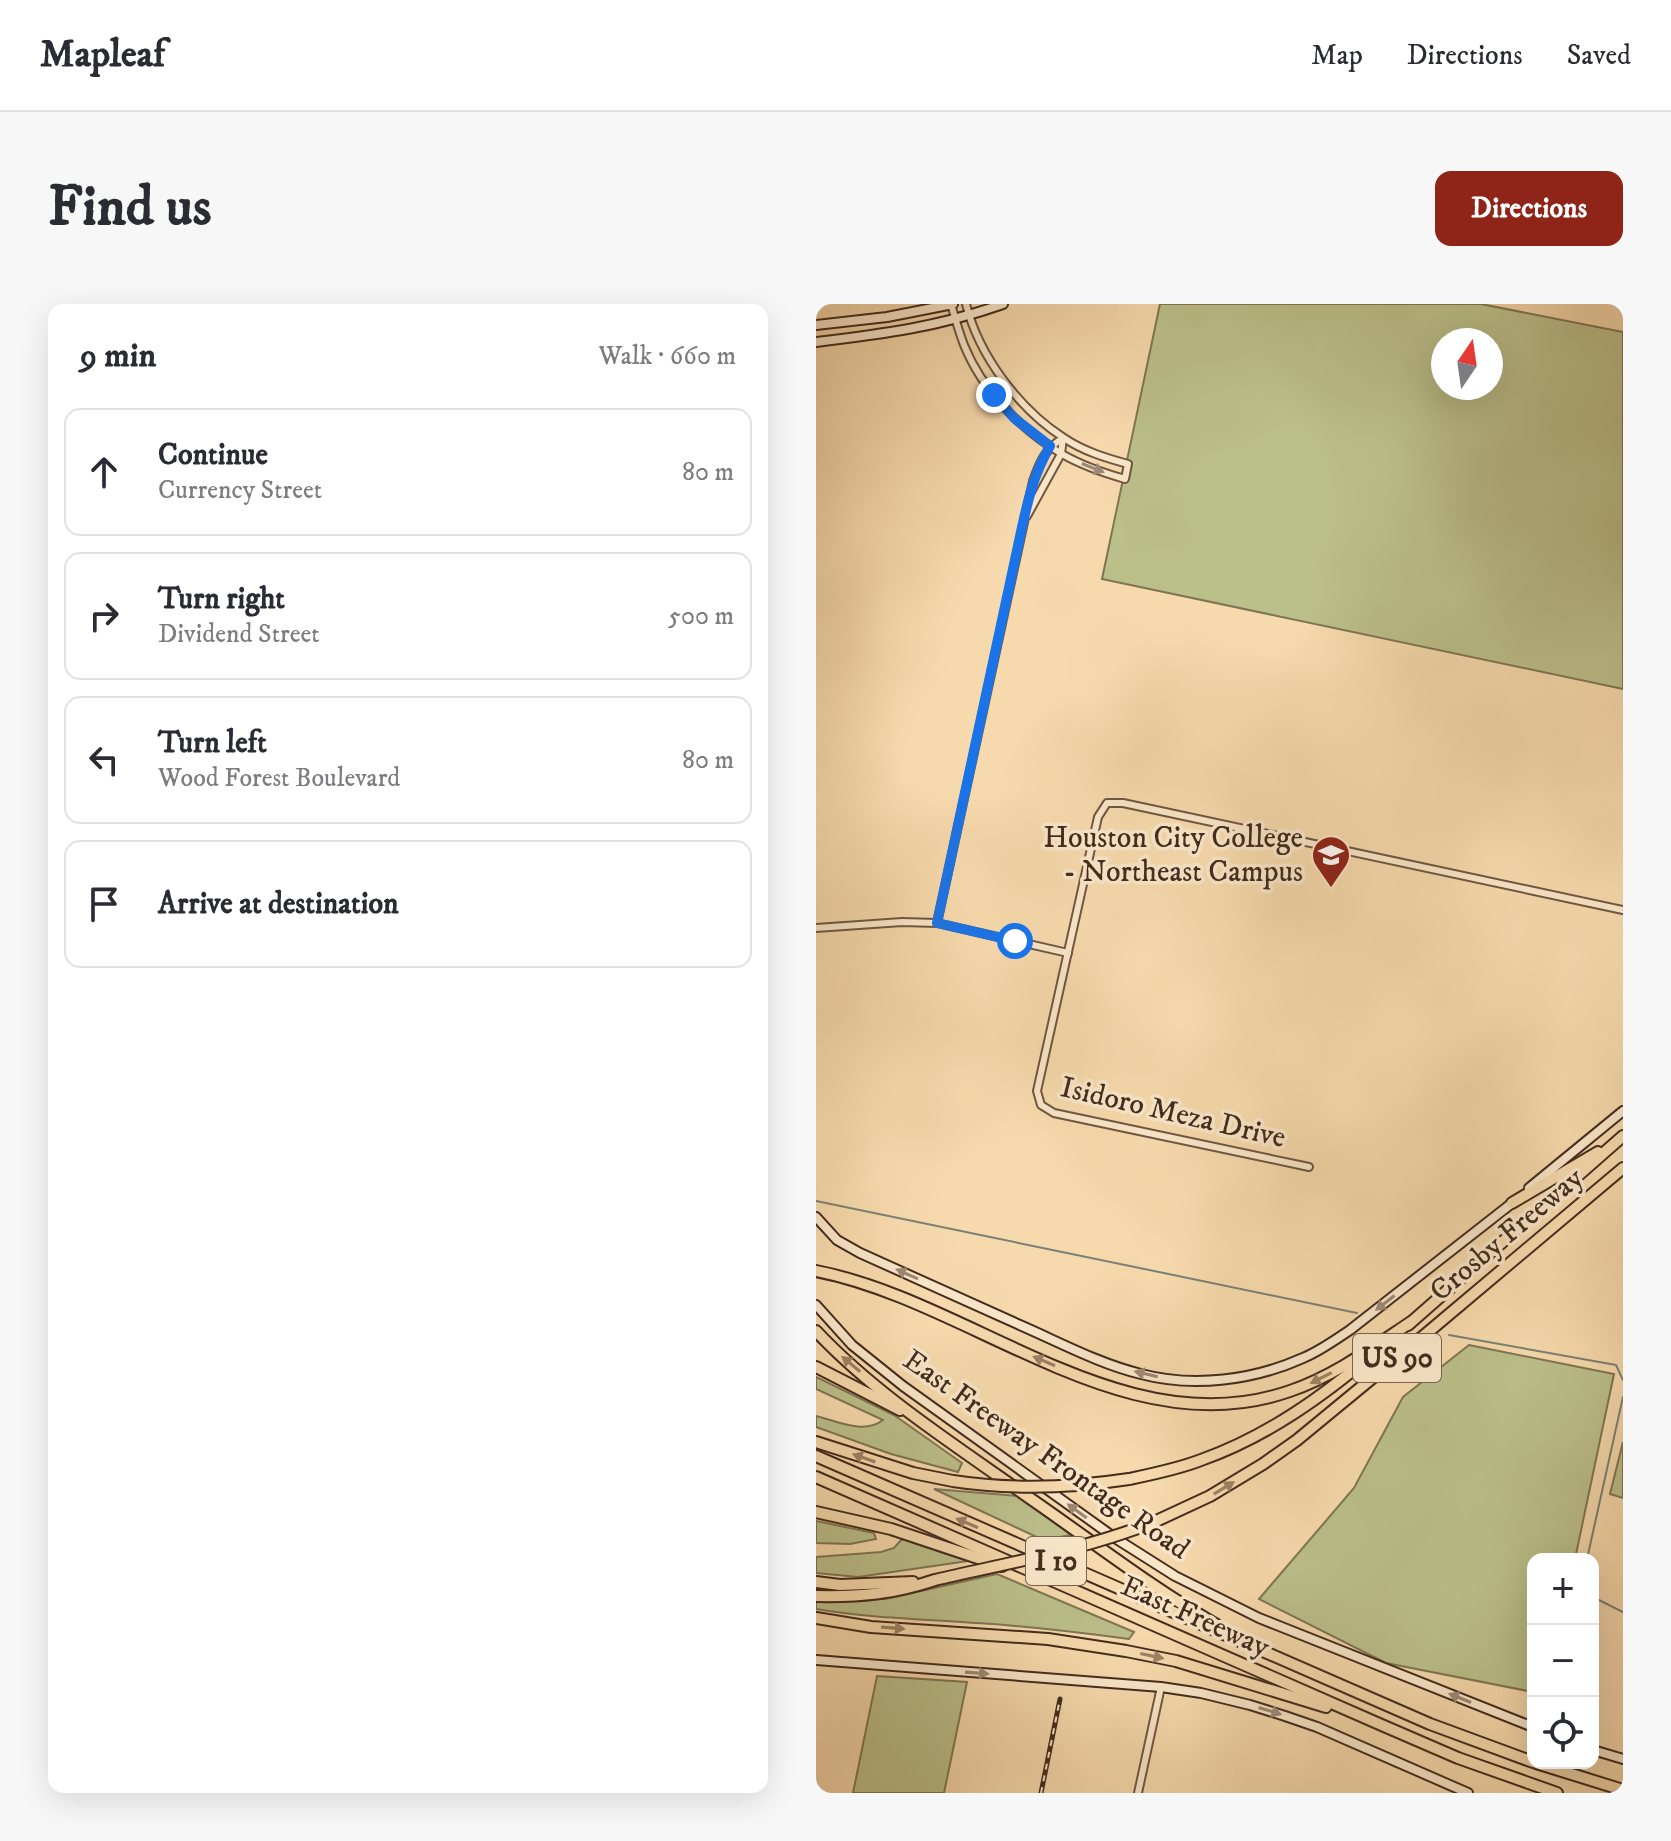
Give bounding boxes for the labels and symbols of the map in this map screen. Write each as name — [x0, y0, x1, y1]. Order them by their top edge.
north arrow — [1431, 328, 1503, 400]
route end — [976, 377, 1012, 413]
one-way arrow — [1081, 462, 1105, 475]
place label: Houston City College - Northeast Campus — [1043, 820, 1303, 891]
school or university icon: Houston City College - Northeast Campus — [1310, 834, 1352, 889]
route start — [997, 923, 1033, 959]
street label: Isidoro Meza Drive — [1057, 1069, 1289, 1157]
street label: Crosby Freeway — [1423, 1160, 1592, 1310]
one-way arrow — [895, 1267, 918, 1281]
one-way arrow — [1375, 1294, 1395, 1311]
road number: US 90 — [1353, 1334, 1441, 1382]
street label: East Freeway Frontage Road — [896, 1342, 1196, 1568]
one-way arrow — [1032, 1354, 1056, 1367]
one-way arrow — [841, 1356, 861, 1373]
one-way arrow — [1133, 1368, 1158, 1380]
one-way arrow — [1309, 1371, 1332, 1384]
one-way arrow — [852, 1452, 876, 1464]
one-way arrow — [1213, 1481, 1235, 1495]
one-way arrow — [1067, 1504, 1088, 1519]
one-way arrow — [956, 1516, 979, 1529]
road number: I 10 — [1026, 1537, 1086, 1585]
street label: East Freeway — [1115, 1568, 1276, 1667]
one-way arrow — [881, 1622, 906, 1635]
one-way arrow — [1139, 1650, 1164, 1663]
one-way arrow — [965, 1667, 990, 1680]
one-way arrow — [1448, 1691, 1472, 1704]
one-way arrow — [1258, 1705, 1282, 1718]

